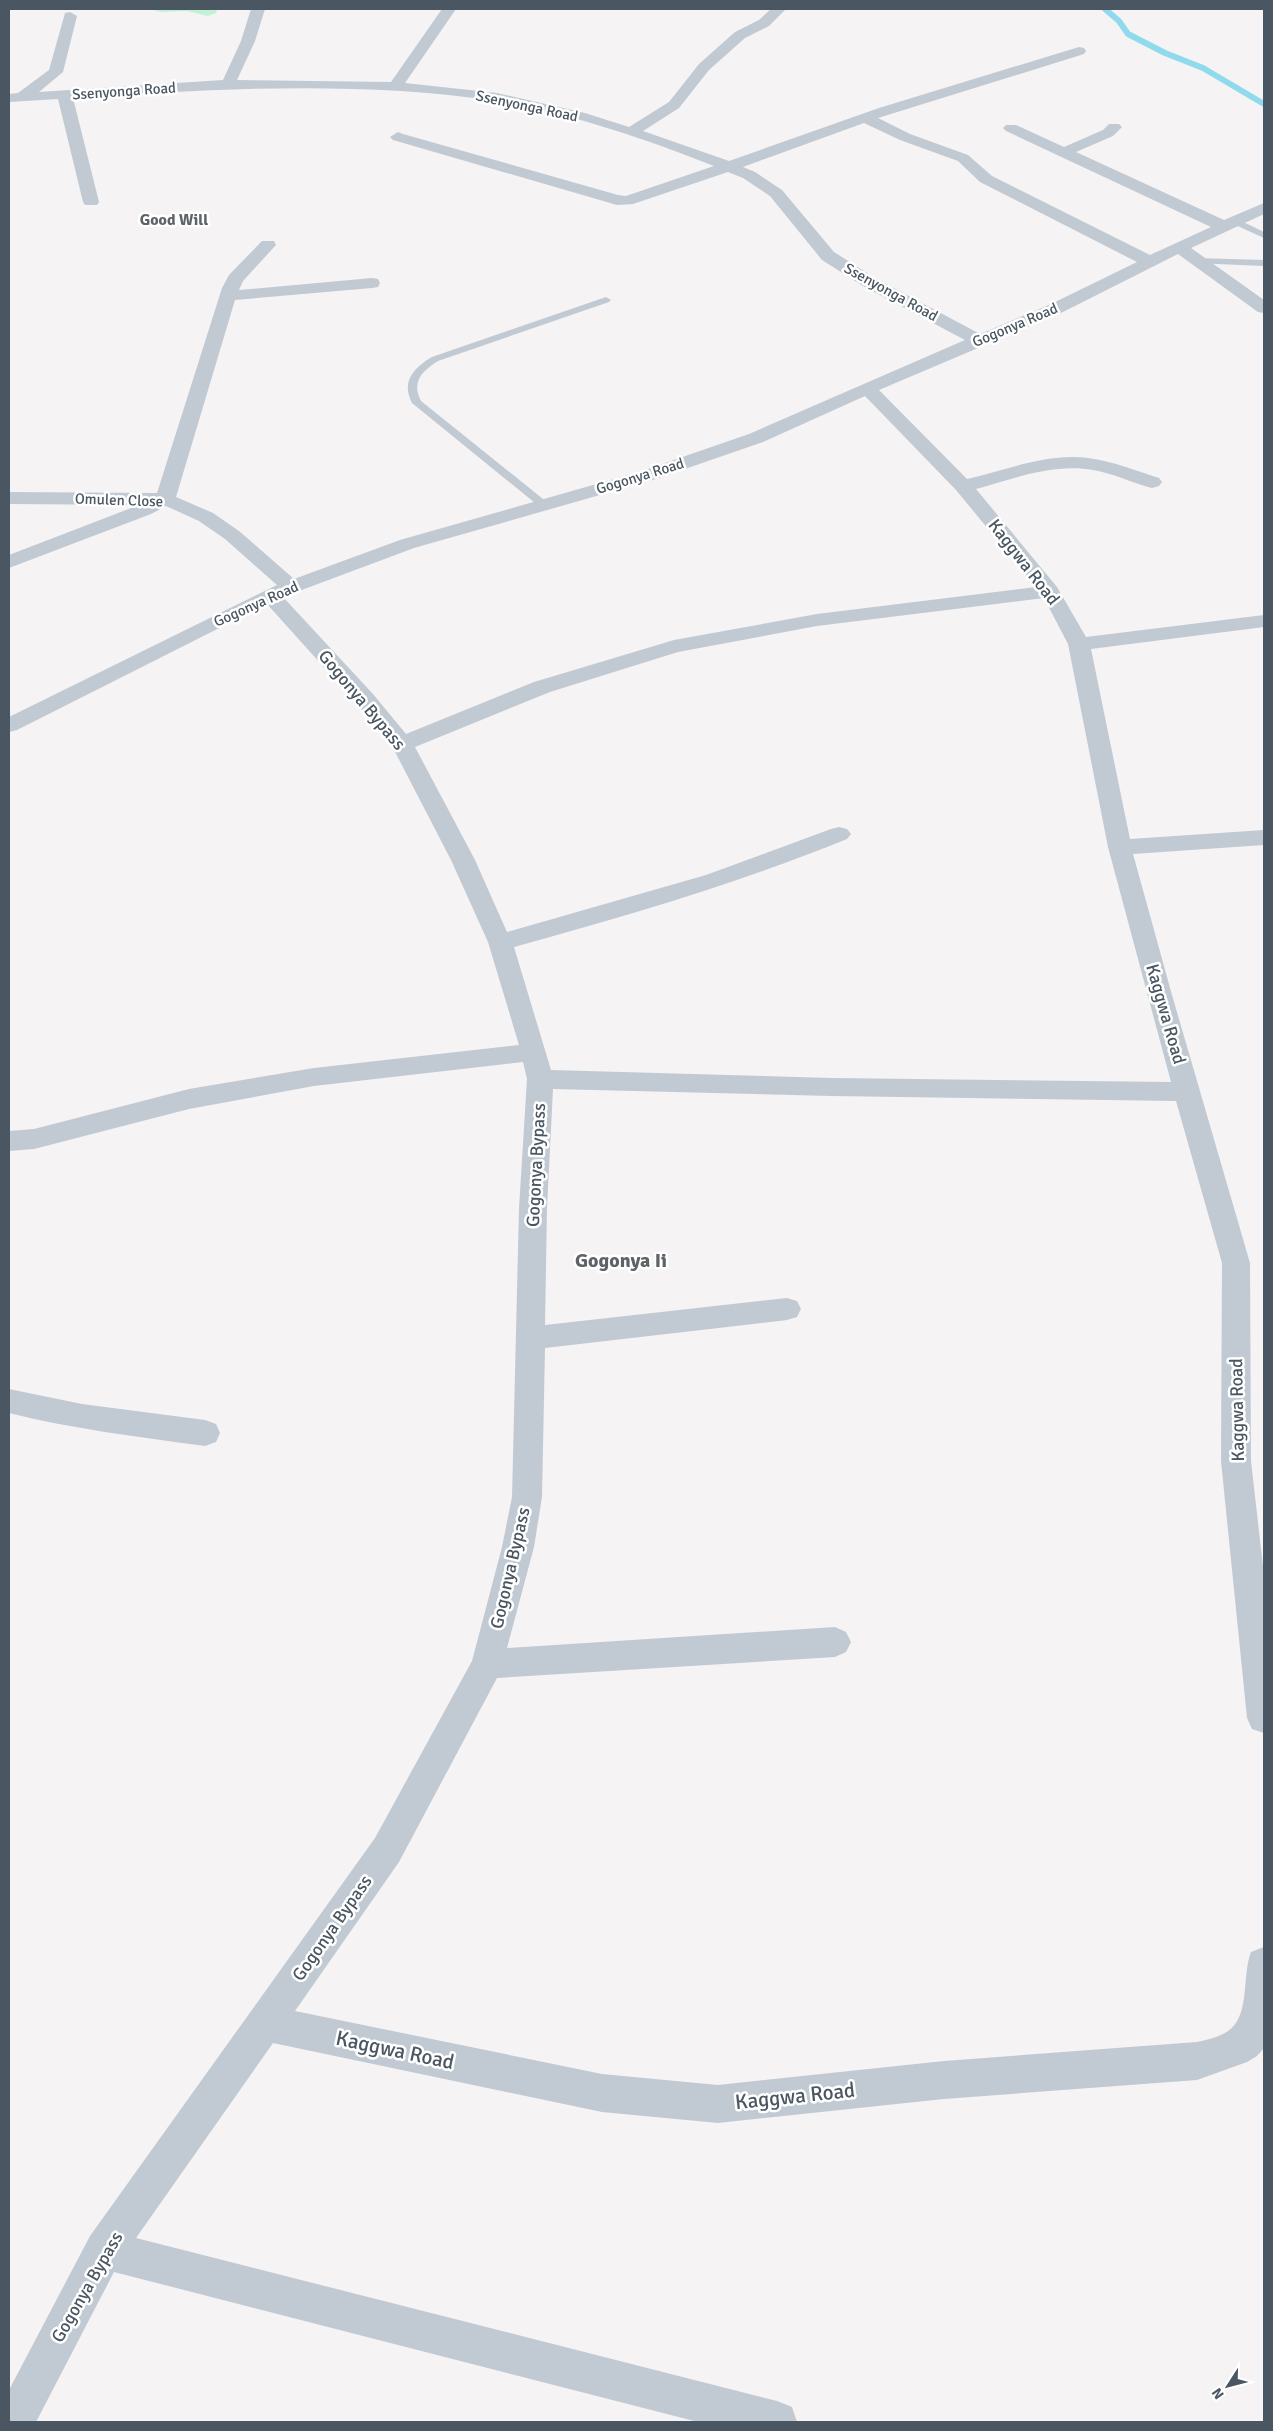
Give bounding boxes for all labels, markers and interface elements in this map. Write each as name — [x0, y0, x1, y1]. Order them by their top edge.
street label: Ssenyonga Road — [71, 78, 177, 104]
street label: Ssenyonga Road — [474, 86, 580, 126]
district label: Good Will — [140, 210, 208, 230]
street label: Ssenyonga Road — [841, 259, 941, 325]
street label: Gogonya Road — [970, 299, 1060, 351]
street label: Gogonya Road — [594, 454, 686, 498]
street label: Omulen Close — [74, 489, 164, 511]
street label: Kaggwa Road — [984, 515, 1064, 609]
street label: Gogonya Road — [211, 577, 301, 631]
street label: Gogonya Bypass — [314, 645, 410, 755]
street label: Kaggwa Road — [1141, 961, 1191, 1067]
street label: Gogonya Bypass — [522, 1102, 550, 1228]
district label: Gogonya Ii — [575, 1248, 667, 1273]
street label: Kaggwa Road — [1225, 1358, 1249, 1462]
street label: Gogonya Bypass — [485, 1505, 535, 1631]
street label: Gogonya Bypass — [287, 1871, 377, 1985]
street label: Kaggwa Road — [333, 2025, 457, 2075]
street label: Kaggwa Road — [734, 2077, 856, 2115]
street label: Gogonya Bypass — [46, 2228, 128, 2346]
north arrow — [1203, 2361, 1253, 2411]
text: N — [1208, 2384, 1228, 2402]

